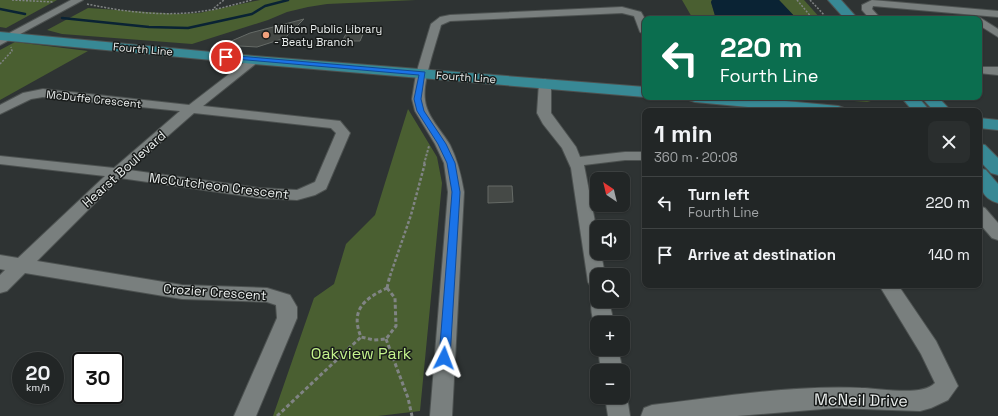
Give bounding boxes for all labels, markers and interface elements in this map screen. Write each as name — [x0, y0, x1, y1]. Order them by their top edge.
place label: Milton Public Library - Beaty Branch — [274, 22, 382, 49]
text: 220 m — [720, 29, 802, 65]
marker: Milton Public Library - Beaty Branch — [261, 30, 271, 40]
icon: left — [654, 32, 706, 84]
street label: Fourth Line — [112, 39, 174, 59]
pin — [209, 40, 243, 74]
icon: arrive — [215, 46, 237, 68]
text: Fourth Line — [720, 64, 818, 87]
street label: Fourth Line — [436, 68, 496, 86]
street label: McDuffe Crescent — [46, 87, 142, 111]
text: 1 min — [654, 118, 713, 149]
button: close — [928, 121, 970, 163]
street label: Hearst Boulevard — [79, 127, 169, 211]
text: 360 m · 20:08 — [654, 149, 738, 166]
street label: McCutcheon Crescent — [148, 169, 290, 203]
north arrow — [590, 172, 630, 212]
map controls — [590, 172, 630, 404]
text: Turn left — [688, 185, 750, 204]
icon: left — [654, 192, 676, 214]
text: 220 m — [926, 193, 970, 212]
text: Fourth Line — [688, 204, 759, 221]
button: sound — [590, 220, 630, 260]
icon: arrive — [654, 244, 676, 266]
text: Arrive at destination — [688, 245, 836, 264]
text: 140 m — [928, 245, 970, 264]
button: search — [590, 268, 630, 308]
street label: Crozier Crescent — [163, 280, 267, 304]
button: + — [590, 316, 630, 356]
position arrow — [423, 337, 465, 379]
park label: Oakview Park — [311, 343, 412, 364]
speed limit sign: 30 — [72, 352, 124, 404]
text: 20 — [26, 360, 50, 386]
button: − — [590, 364, 630, 404]
text: km/h — [26, 381, 50, 394]
street label: McNeil Drive — [814, 389, 908, 411]

